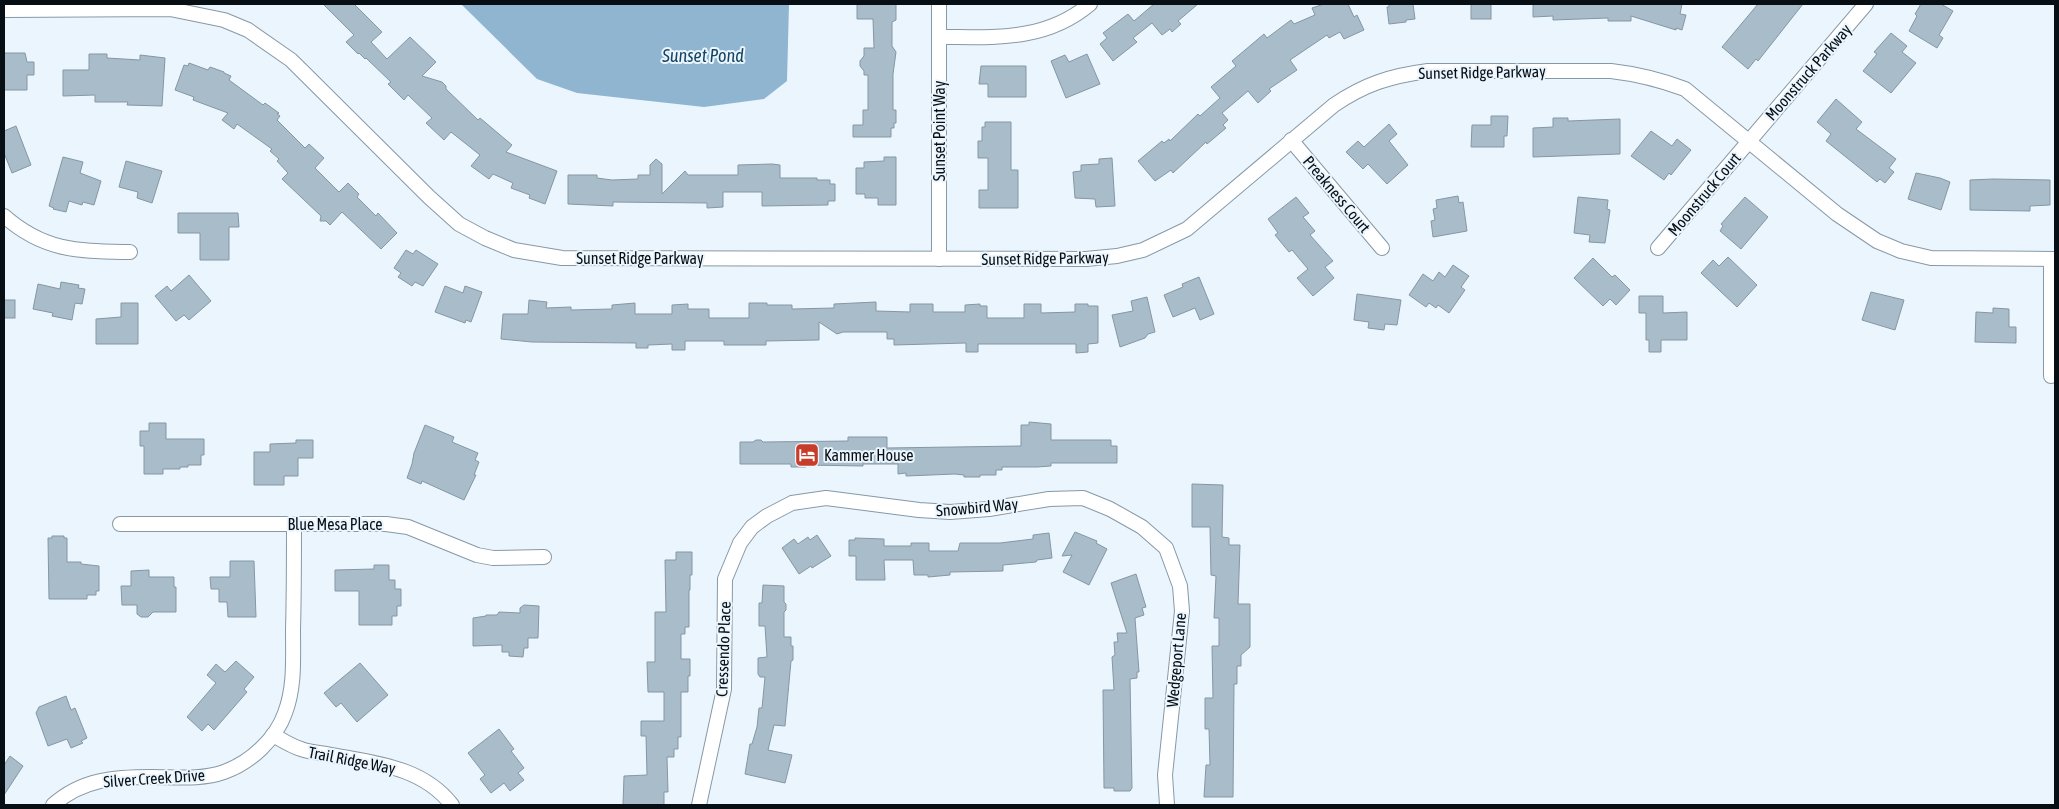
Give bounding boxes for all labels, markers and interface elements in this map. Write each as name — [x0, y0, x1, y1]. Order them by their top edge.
street label: Moonstruck Parkway — [1761, 20, 1856, 124]
water label: Sunset Pond — [661, 45, 744, 66]
street label: Sunset Ridge Parkway — [1418, 62, 1546, 83]
street label: Sunset Point Way — [930, 80, 949, 181]
street label: Moonstruck Court — [1664, 148, 1744, 239]
street label: Preakness Court — [1300, 152, 1374, 236]
street label: Sunset Ridge Parkway — [981, 248, 1109, 269]
street label: Sunset Ridge Parkway — [576, 249, 704, 268]
hotel icon: Kammer House — [794, 442, 820, 468]
place label: Kammer House — [824, 446, 914, 464]
street label: Snowbird Way — [935, 494, 1019, 521]
street label: Blue Mesa Place — [288, 515, 382, 533]
street label: Cressendo Place — [712, 601, 734, 697]
street label: Wedgeport Lane — [1163, 612, 1190, 708]
street label: Trail Ridge Way — [307, 743, 398, 778]
street label: Silver Creek Drive — [103, 765, 205, 791]

